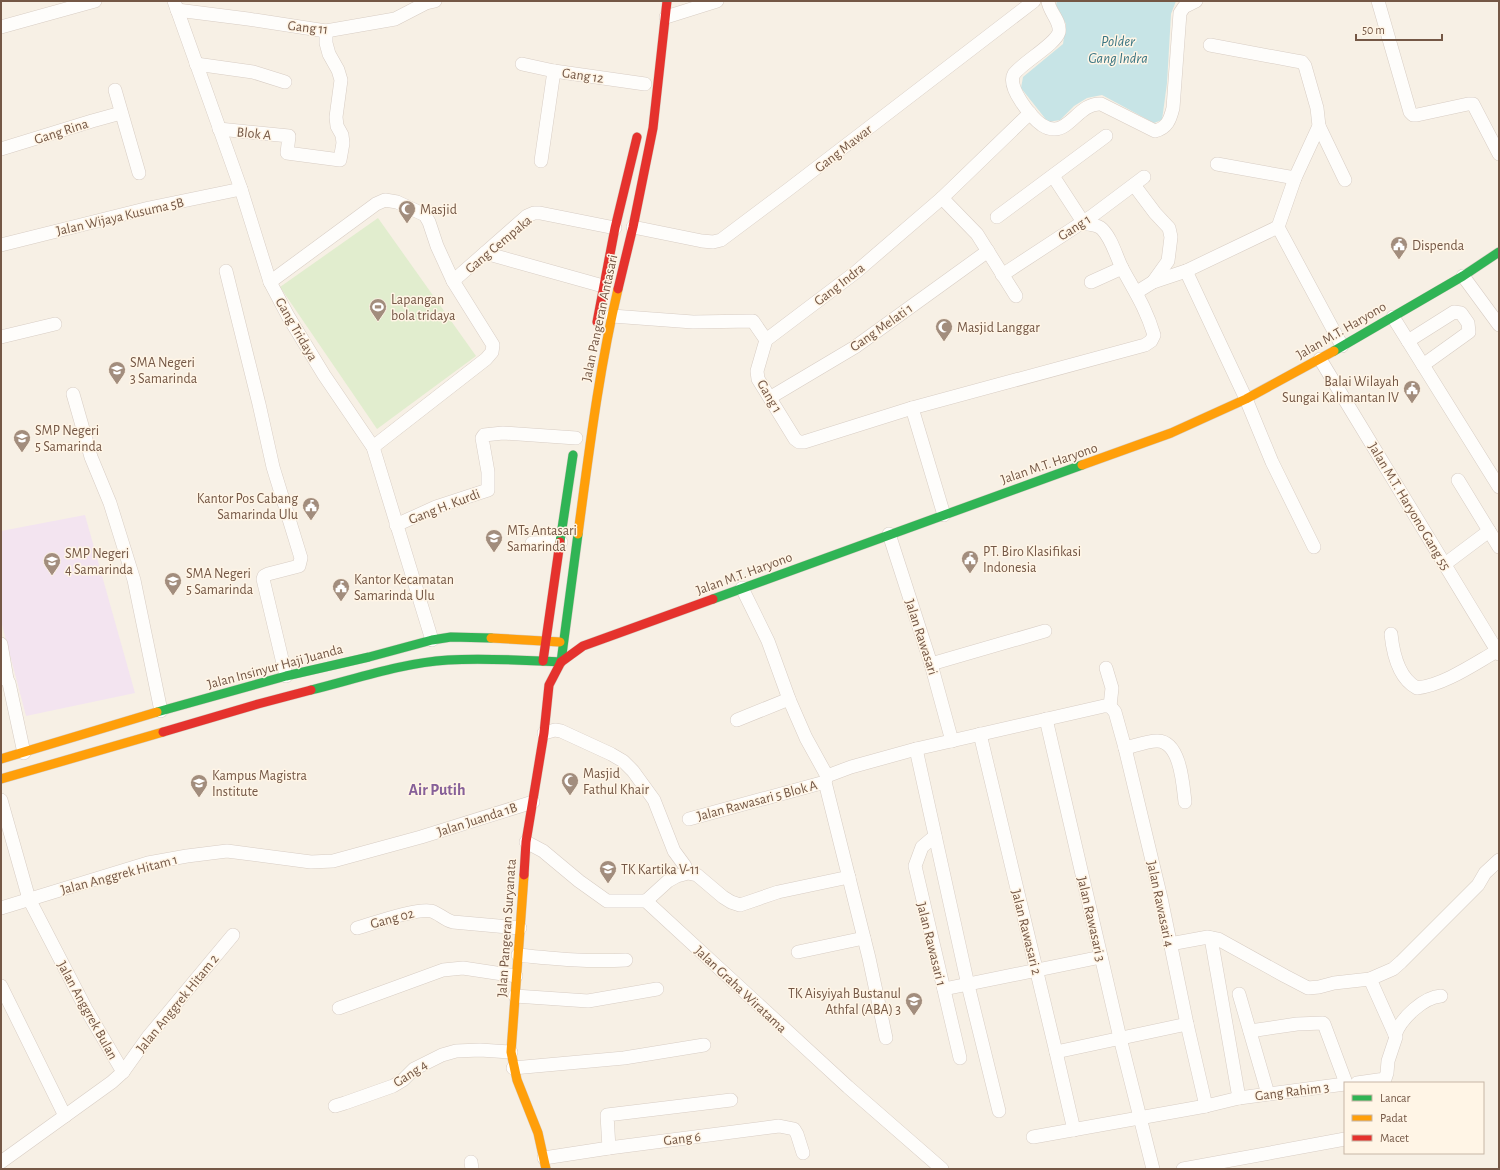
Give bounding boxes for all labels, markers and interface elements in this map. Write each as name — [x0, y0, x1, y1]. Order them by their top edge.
scale bar — [1356, 16, 1442, 42]
street label: Gang 11 — [287, 19, 329, 37]
text: 50 m — [1362, 24, 1385, 36]
water label: Polder Gang Indra — [1088, 34, 1148, 66]
street label: Gang 12 — [561, 66, 605, 86]
street label: Gang Rina — [33, 117, 91, 147]
street label: Gang Mawar — [812, 122, 875, 175]
street label: Blok A — [236, 125, 272, 143]
street label: Jalan Wijaya Kusuma 5B — [55, 195, 185, 238]
mosque icon: Masjid — [397, 199, 417, 224]
place label: Masjid — [420, 203, 457, 217]
street label: Gang 1 — [1056, 212, 1093, 243]
street label: Gang Cempaka — [463, 213, 535, 276]
public building icon: Dispenda — [1389, 235, 1409, 260]
place label: Dispenda — [1412, 239, 1465, 253]
street label: Jalan Pangeran Antasari — [580, 253, 620, 383]
street label: Gang Indra — [812, 261, 868, 309]
place label: Lapangan bola tridaya — [391, 293, 456, 323]
street label: Gang Tridaya — [272, 295, 320, 364]
sports icon: Lapangan bola tridaya — [368, 297, 388, 322]
street label: Jalan M.T. Haryono — [1294, 299, 1389, 362]
street label: Gang Melati 1 — [848, 301, 916, 355]
mosque icon: Masjid Langgar — [934, 317, 954, 342]
place label: Masjid Langgar — [957, 321, 1040, 335]
place label: SMA Negeri 3 Samarinda — [130, 356, 198, 386]
school or university icon: SMA Negeri 3 Samarinda — [107, 360, 127, 385]
place label: Balai Wilayah Sungai Kalimantan IV — [1282, 375, 1399, 405]
street label: Gang 1 — [754, 378, 784, 415]
public building icon: Balai Wilayah Sungai Kalimantan IV — [1402, 379, 1422, 404]
place label: SMP Negeri 5 Samarinda — [35, 424, 103, 454]
school or university icon: SMP Negeri 5 Samarinda — [12, 428, 32, 453]
street label: Jalan M.T. Haryono Gang 55 — [1366, 440, 1453, 573]
street label: Jalan M.T. Haryono — [999, 441, 1100, 487]
street label: Gang H. Kurdi — [407, 487, 482, 527]
place label: Kantor Pos Cabang Samarinda Ulu — [197, 492, 298, 522]
public building icon: Kantor Pos Cabang Samarinda Ulu — [301, 496, 321, 521]
place label: MTs Antasari Samarinda — [507, 524, 577, 554]
school or university icon: MTs Antasari Samarinda — [484, 528, 504, 553]
place label: PT. Biro Klasifikasi Indonesia — [983, 545, 1081, 575]
place label: SMP Negeri 4 Samarinda — [65, 547, 134, 577]
public building icon: PT. Biro Klasifikasi Indonesia — [960, 549, 980, 574]
street label: Jalan M.T. Haryono — [694, 550, 794, 598]
school or university icon: SMP Negeri 4 Samarinda — [42, 551, 62, 576]
place label: SMA Negeri 5 Samarinda — [186, 567, 254, 597]
school or university icon: SMA Negeri 5 Samarinda — [163, 571, 183, 596]
place label: Kantor Kecamatan Samarinda Ulu — [354, 573, 454, 603]
public building icon: Kantor Kecamatan Samarinda Ulu — [331, 577, 351, 602]
street label: Jalan Rawasari — [902, 598, 940, 677]
street label: Jalan Insinyur Haji Juanda — [206, 642, 345, 692]
place label: Masjid Fathul Khair — [583, 767, 650, 797]
place label: Kampus Magistra Institute — [212, 769, 307, 799]
mosque icon: Masjid Fathul Khair — [560, 771, 580, 796]
school or university icon: Kampus Magistra Institute — [189, 773, 209, 798]
street label: Jalan Rawasari 5 Blok A — [696, 778, 819, 824]
district label: Air Putih — [409, 782, 465, 798]
street label: Jalan Juanda 1B — [436, 800, 519, 839]
street label: Jalan Anggrek Hitam 1 — [59, 853, 179, 897]
street label: Jalan Pangeran Suryanata — [495, 858, 519, 998]
school or university icon: TK Kartika V-11 — [598, 859, 618, 884]
street label: Jalan Rawasari 4 — [1144, 860, 1176, 949]
place label: TK Kartika V-11 — [621, 863, 700, 877]
street label: Jalan Rawasari 3 — [1074, 875, 1108, 963]
street label: Jalan Rawasari 2 — [1009, 888, 1043, 976]
street label: Jalan Rawasari 1 — [914, 901, 948, 988]
street label: Gang 02 — [369, 906, 416, 932]
street label: Jalan Graha Wiratama — [692, 944, 789, 1036]
street label: Jalan Anggrek Hitam 2 — [134, 952, 222, 1055]
street label: Jalan Anggrek Bulan — [54, 959, 120, 1062]
place label: TK Aisyiyah Bustanul Athfal (ABA) 3 — [788, 987, 901, 1017]
school or university icon: TK Aisyiyah Bustanul Athfal (ABA) 3 — [904, 991, 924, 1016]
street label: Gang 4 — [391, 1058, 430, 1090]
street label: Gang Rahim 3 — [1254, 1080, 1330, 1104]
legend — [1344, 1082, 1484, 1154]
text: Lancar — [1380, 1092, 1411, 1104]
text: Padat — [1380, 1112, 1407, 1124]
street label: Gang 6 — [663, 1130, 702, 1148]
text: Macet — [1380, 1132, 1409, 1144]

